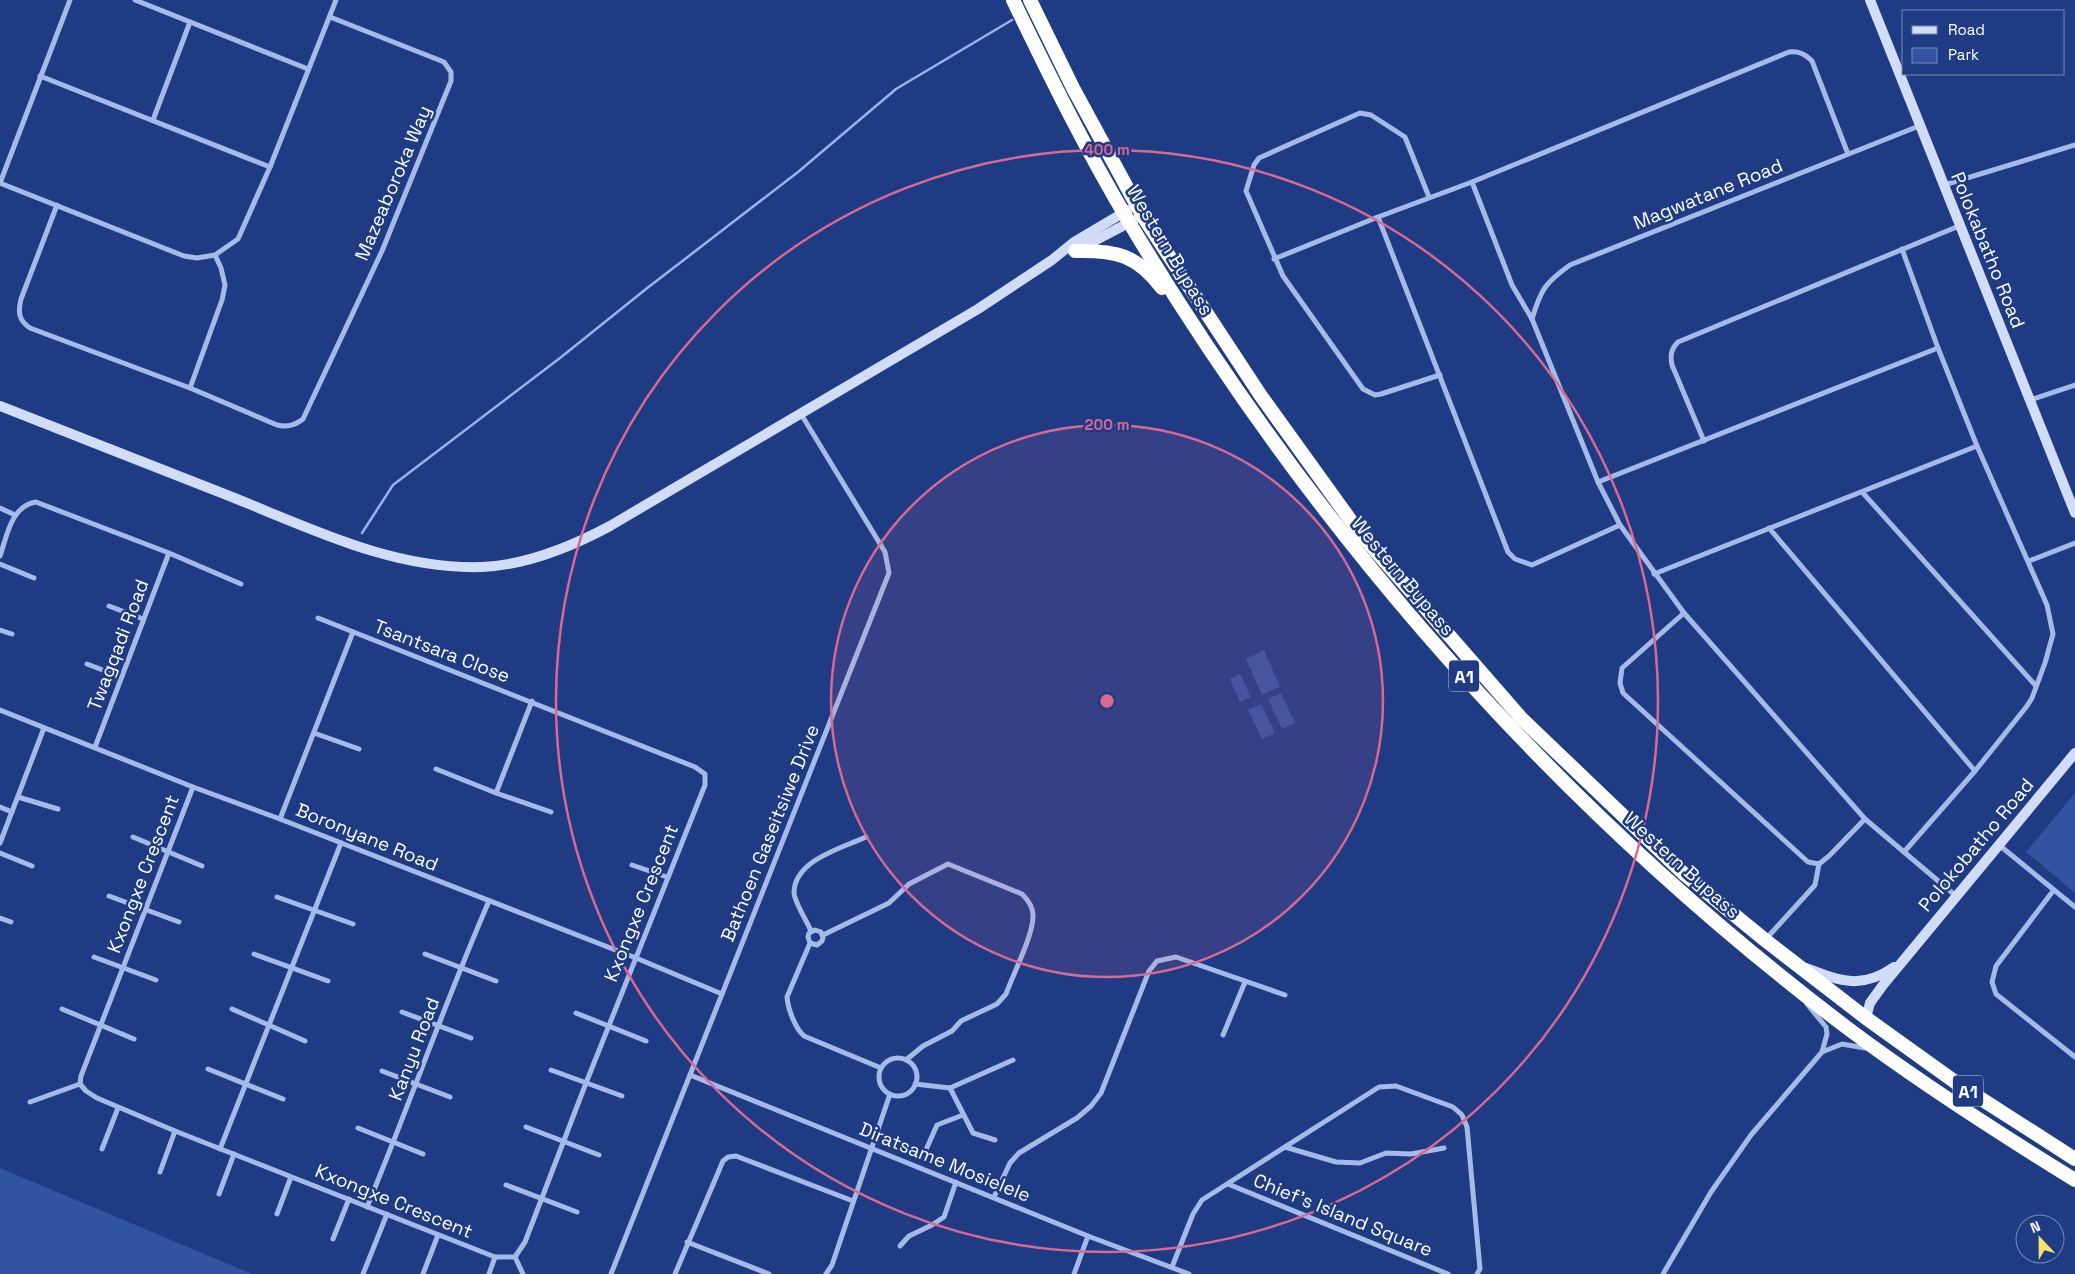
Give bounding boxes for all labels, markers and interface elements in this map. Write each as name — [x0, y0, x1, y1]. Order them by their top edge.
legend — [1902, 10, 2065, 75]
text: Road — [1948, 20, 1985, 39]
text: Park — [1948, 45, 1979, 64]
street label: Mazeaboroka Way — [349, 102, 437, 264]
text: 400 m — [1084, 140, 1130, 159]
street label: Magwatane Road — [1630, 153, 1786, 235]
street label: Polokabatho Road — [1945, 168, 2031, 332]
street label: Western Bypass — [1121, 180, 1219, 320]
text: 200 m — [1085, 415, 1129, 434]
street label: Western Bypass — [1346, 511, 1460, 641]
street label: Twagqadi Road — [81, 576, 155, 714]
street label: Tsantsara Close — [370, 614, 514, 688]
road number: A1 — [1449, 660, 1479, 691]
centre of rings — [1098, 692, 1116, 710]
street label: Bathoen Gaseitsiwe Drive — [715, 721, 825, 945]
street label: Polokobatho Road — [1913, 773, 2039, 917]
street label: Kxongxe Crescent — [101, 791, 185, 957]
street label: Boronyane Road — [292, 797, 442, 877]
street label: Western Bypass — [1619, 806, 1745, 924]
street label: Kxongxe Crescent — [598, 821, 684, 985]
street label: Kanyu Road — [383, 994, 445, 1104]
road number: A1 — [1953, 1076, 1983, 1106]
street label: Diratsame Mosielele — [856, 1116, 1034, 1208]
street label: Kxongxe Crescent — [312, 1158, 476, 1244]
street label: Chief's Island Square — [1250, 1168, 1436, 1262]
north arrow — [2015, 1214, 2065, 1264]
text: N — [2027, 1217, 2043, 1237]

